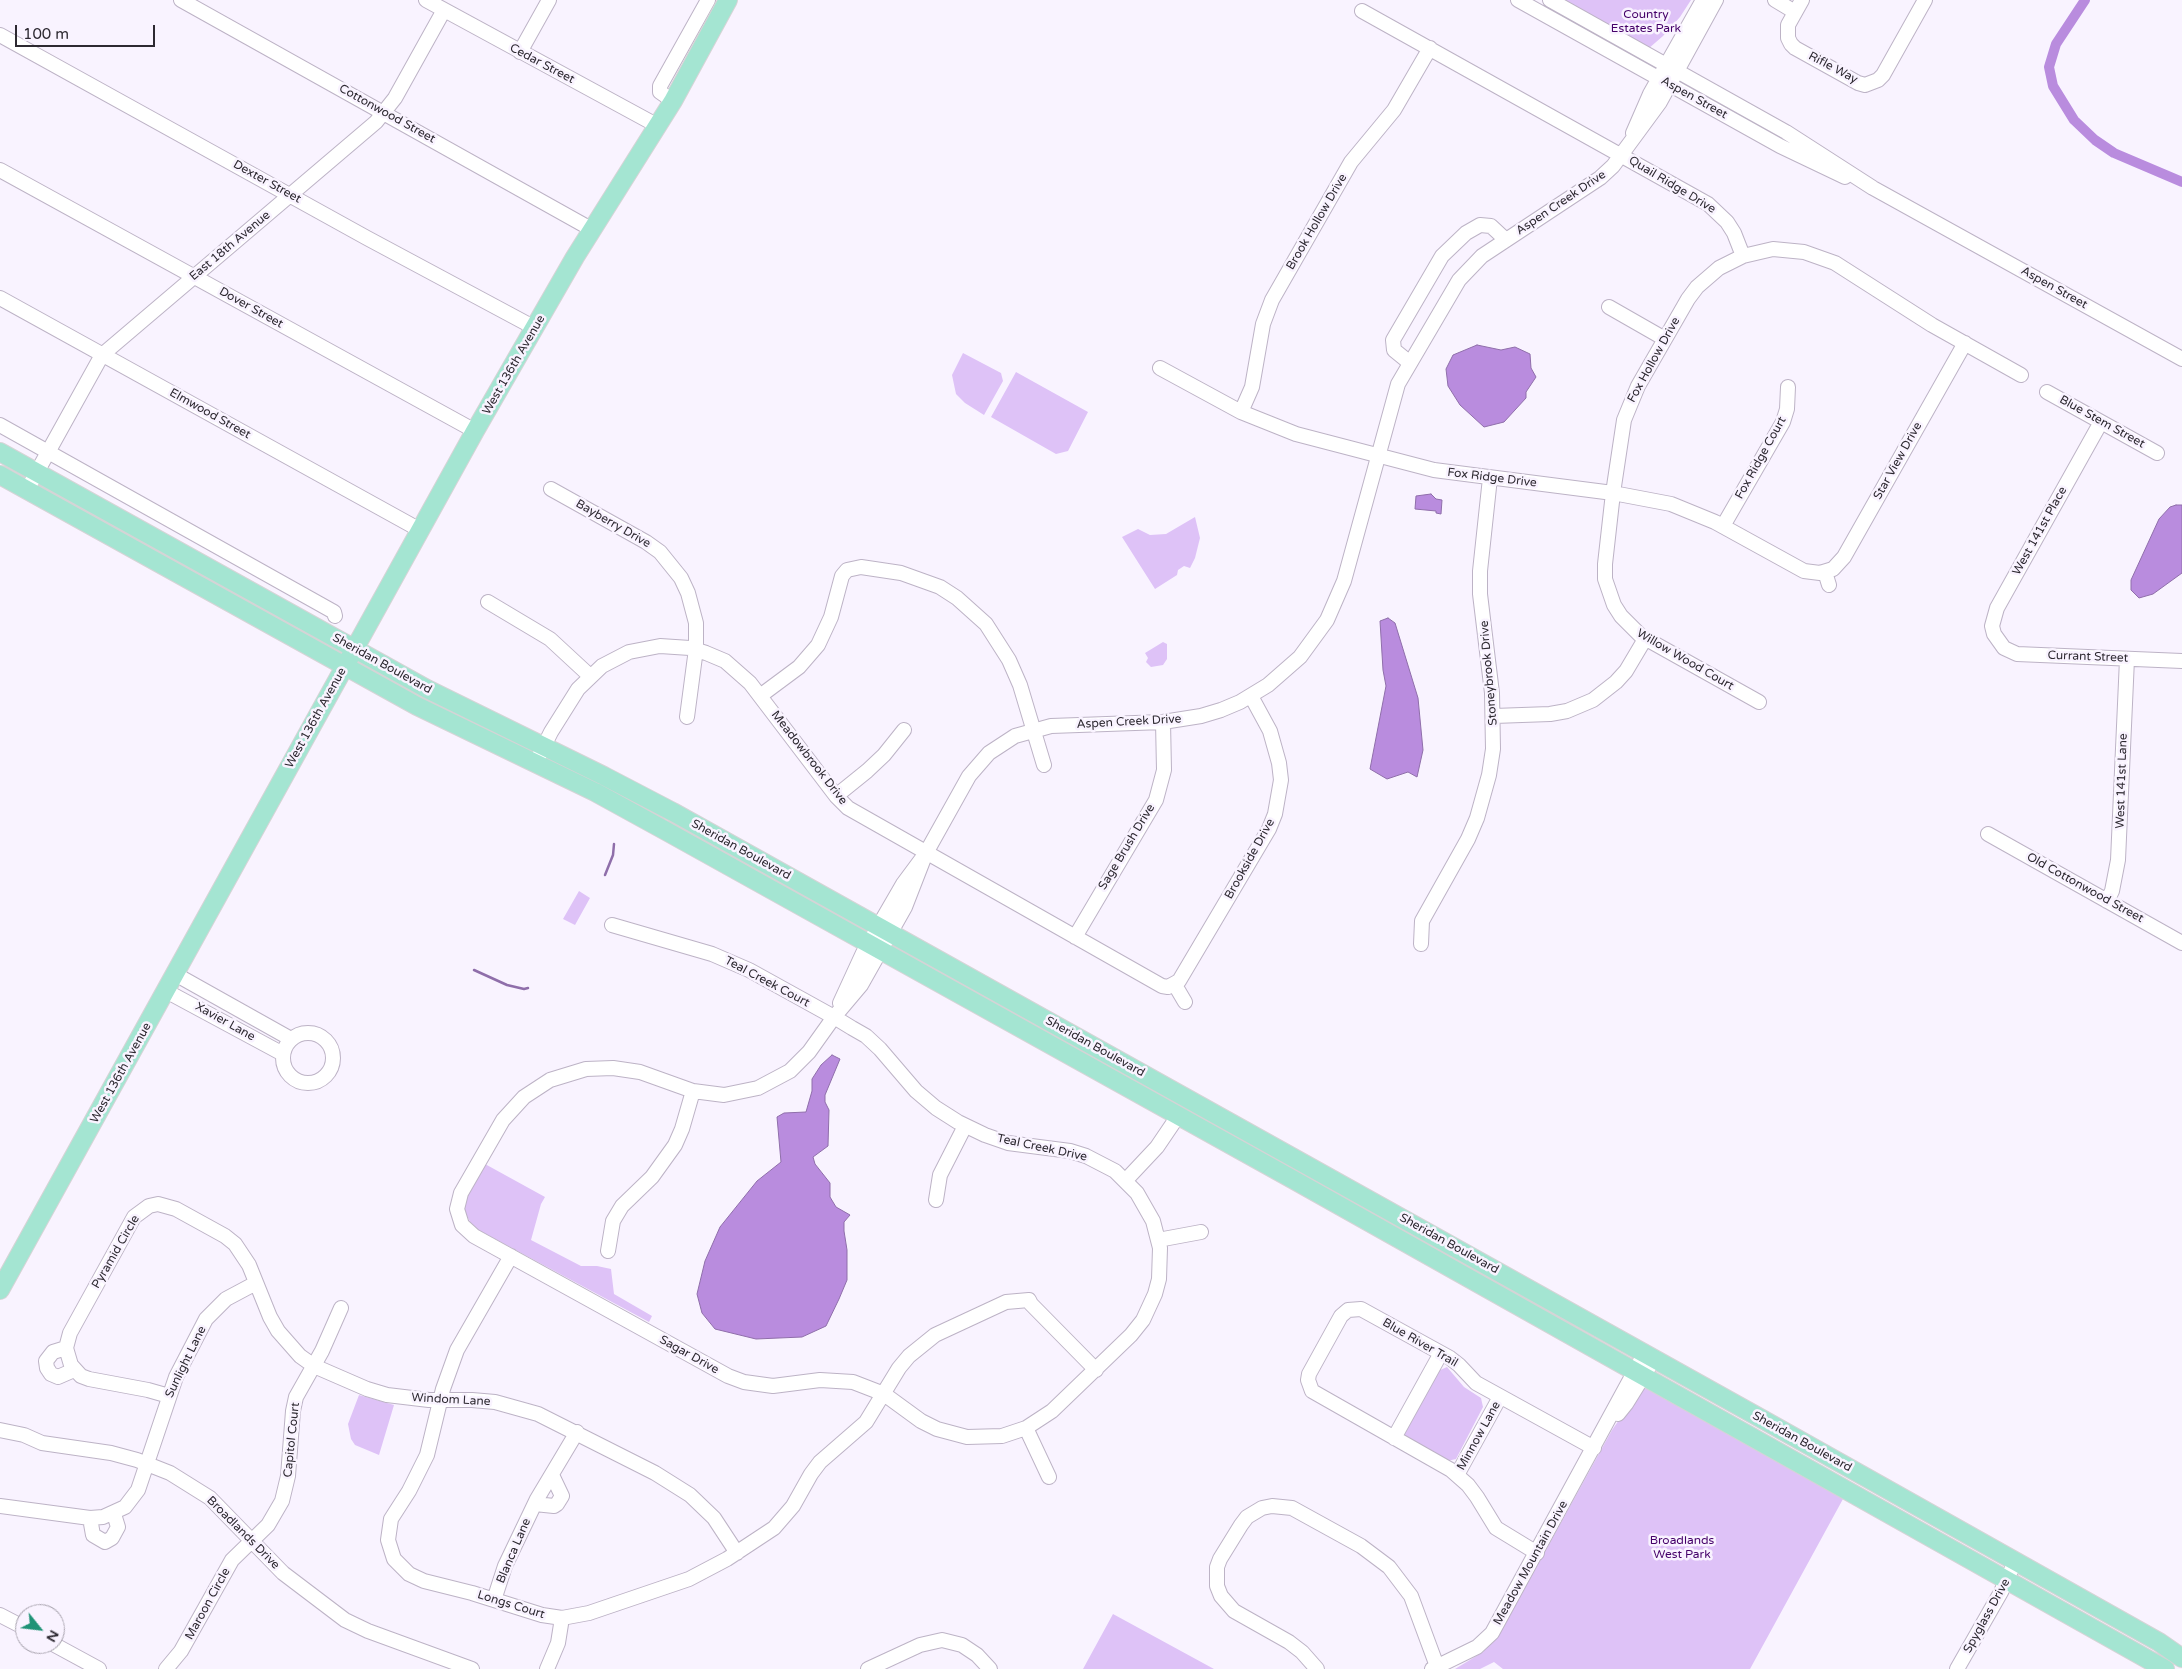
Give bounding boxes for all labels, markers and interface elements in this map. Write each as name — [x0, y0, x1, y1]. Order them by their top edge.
park label: Country Estates Park — [1611, 8, 1681, 36]
scale bar — [18, 15, 158, 47]
text: 100 m — [23, 25, 69, 43]
street label: Cedar Street — [507, 41, 577, 87]
street label: Rifle Way — [1806, 49, 1860, 87]
street label: Aspen Street — [1658, 74, 1730, 122]
street label: Cottonwood Street — [336, 82, 438, 146]
street label: Quail Ridge Drive — [1626, 153, 1718, 217]
street label: Dexter Street — [231, 157, 303, 207]
street label: Aspen Creek Drive — [1513, 168, 1609, 238]
street label: Brook Hollow Drive — [1284, 171, 1350, 273]
street label: East 18th Avenue — [187, 208, 273, 284]
street label: Aspen Street — [2018, 264, 2090, 312]
street label: Dover Street — [216, 284, 286, 332]
street label: West 136th Avenue — [480, 313, 548, 417]
street label: Fox Hollow Drive — [1625, 315, 1683, 405]
street label: Elmwood Street — [167, 386, 253, 442]
street label: Blue Stem Street — [2057, 393, 2147, 451]
street label: Fox Ridge Court — [1732, 414, 1790, 502]
street label: Star View Drive — [1871, 420, 1925, 502]
street label: Fox Ridge Drive — [1447, 465, 1537, 491]
street label: West 141st Place — [2010, 484, 2070, 578]
street label: Bayberry Drive — [573, 497, 653, 551]
street label: Stoneybrook Drive — [1477, 620, 1501, 726]
street label: Willow Wood Court — [1634, 626, 1736, 694]
street label: Sheridan Boulevard — [330, 631, 434, 697]
street label: Currant Street — [2047, 648, 2129, 666]
street label: West 136th Avenue — [282, 665, 350, 771]
street label: Meadowbrook Drive — [768, 708, 850, 808]
street label: Aspen Creek Drive — [1076, 712, 1182, 732]
street label: West 141st Lane — [2113, 733, 2131, 829]
street label: Sage Brush Drive — [1096, 802, 1158, 892]
street label: Brookside Drive — [1222, 816, 1278, 902]
street label: Sheridan Boulevard — [689, 817, 793, 883]
street label: Old Cottonwood Street — [2024, 850, 2146, 926]
street label: Teal Creek Court — [722, 954, 812, 1010]
street label: Xavier Lane — [193, 1000, 257, 1044]
street label: Sheridan Boulevard — [1043, 1014, 1147, 1080]
street label: West 136th Avenue — [87, 1020, 155, 1126]
street label: Teal Creek Drive — [996, 1131, 1088, 1165]
street label: Sheridan Boulevard — [1397, 1211, 1501, 1277]
street label: Pyramid Circle — [89, 1213, 143, 1291]
street label: Blue River Trail — [1380, 1316, 1460, 1370]
street label: Sunlight Lane — [162, 1324, 210, 1400]
street label: Sagar Drive — [657, 1333, 721, 1377]
street label: Windom Lane — [411, 1391, 491, 1409]
street label: Minnow Lane — [1454, 1399, 1504, 1473]
street label: Capitol Court — [281, 1402, 303, 1478]
street label: Sheridan Boulevard — [1750, 1409, 1854, 1475]
street label: Broadlands Drive — [204, 1494, 282, 1572]
street label: Meadow Mountain Drive — [1491, 1498, 1571, 1628]
street label: Blanca Lane — [494, 1516, 534, 1586]
park label: Broadlands West Park — [1650, 1534, 1714, 1562]
street label: Maroon Circle — [182, 1566, 234, 1642]
street label: Spyglass Drive — [1961, 1576, 2013, 1656]
street label: Longs Court — [475, 1588, 547, 1622]
north arrow — [15, 1604, 65, 1654]
text: N — [43, 1627, 63, 1645]

